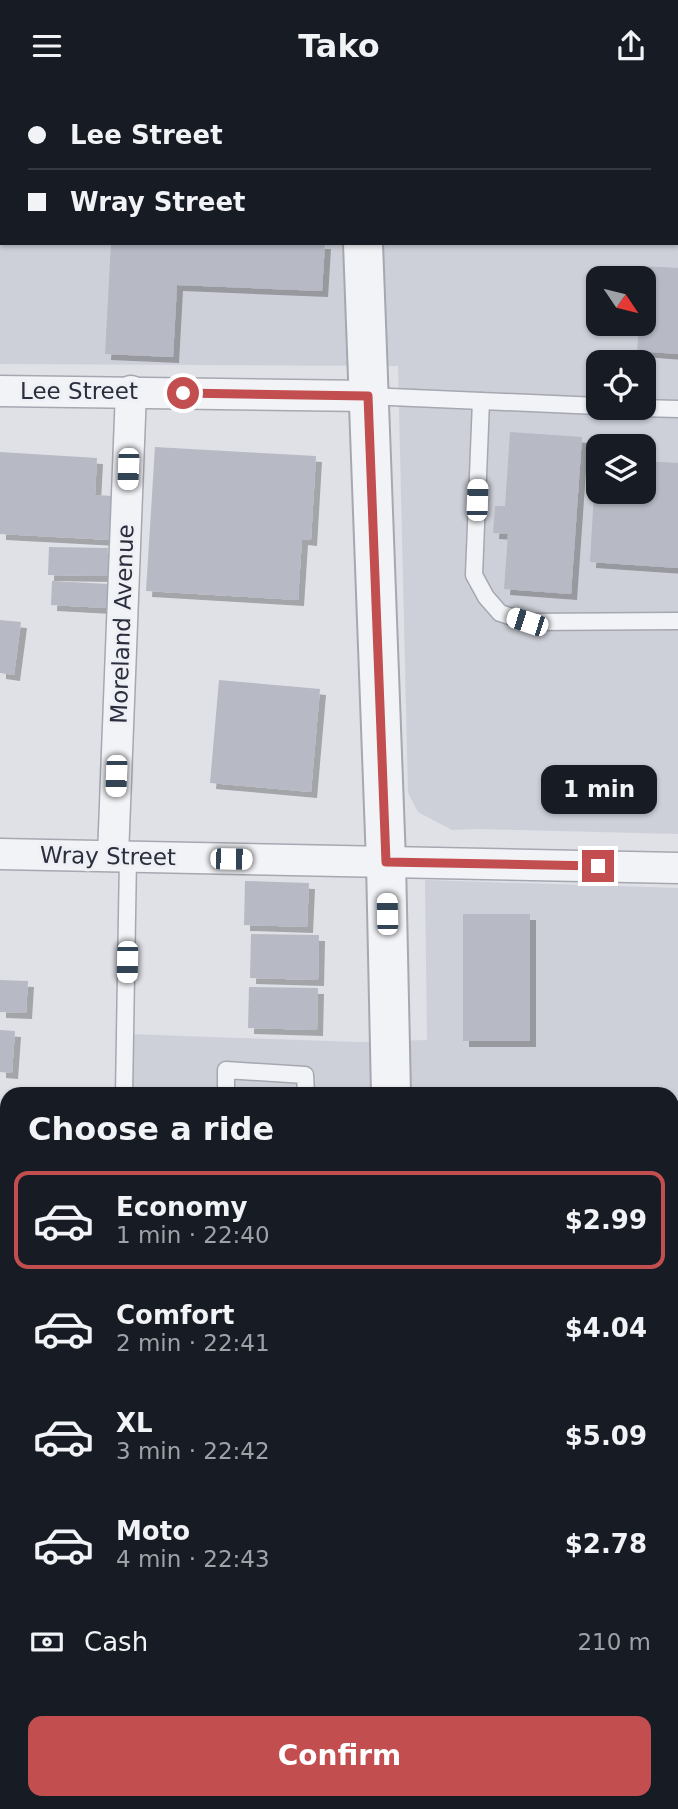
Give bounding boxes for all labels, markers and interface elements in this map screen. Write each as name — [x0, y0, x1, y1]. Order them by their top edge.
icon: menu — [28, 27, 66, 65]
text: Tako — [298, 27, 380, 65]
icon: share — [612, 27, 650, 65]
text: Lee Street — [70, 120, 223, 150]
text: Wray Street — [70, 187, 245, 217]
north arrow — [586, 266, 656, 336]
map controls — [586, 266, 656, 504]
button: locate — [586, 350, 656, 420]
route start — [167, 377, 199, 409]
street label: Lee Street — [20, 378, 138, 404]
button: layers — [586, 434, 656, 504]
car — [117, 448, 140, 490]
car — [466, 479, 489, 521]
street label: Moreland Avenue — [106, 524, 138, 724]
car — [504, 606, 551, 638]
car — [105, 755, 128, 797]
callout: 1 min — [540, 765, 656, 813]
text: 1 min — [563, 776, 635, 802]
street label: Wray Street — [40, 842, 176, 870]
car — [210, 848, 253, 870]
route end — [582, 850, 614, 882]
car — [377, 893, 398, 935]
car — [117, 941, 138, 983]
text: Choose a ride — [28, 1110, 274, 1148]
icon: car — [32, 1189, 95, 1252]
text: Economy — [116, 1192, 247, 1222]
text: $2.99 — [565, 1205, 647, 1235]
text: 1 min · 22:40 — [116, 1222, 270, 1248]
icon: car — [32, 1297, 95, 1360]
text: Comfort — [116, 1300, 234, 1330]
text: $4.04 — [565, 1313, 647, 1343]
text: 2 min · 22:41 — [116, 1330, 270, 1356]
icon: car — [32, 1405, 95, 1468]
text: XL — [116, 1408, 153, 1438]
text: $5.09 — [565, 1421, 647, 1451]
text: 3 min · 22:42 — [116, 1438, 270, 1464]
icon: car — [32, 1513, 95, 1576]
text: Moto — [116, 1516, 190, 1546]
text: $2.78 — [565, 1529, 647, 1559]
text: 4 min · 22:43 — [116, 1546, 270, 1572]
icon: cash — [28, 1623, 66, 1661]
text: Cash — [84, 1627, 148, 1657]
text: 210 m — [577, 1629, 651, 1655]
button: Confirm — [28, 1716, 651, 1796]

